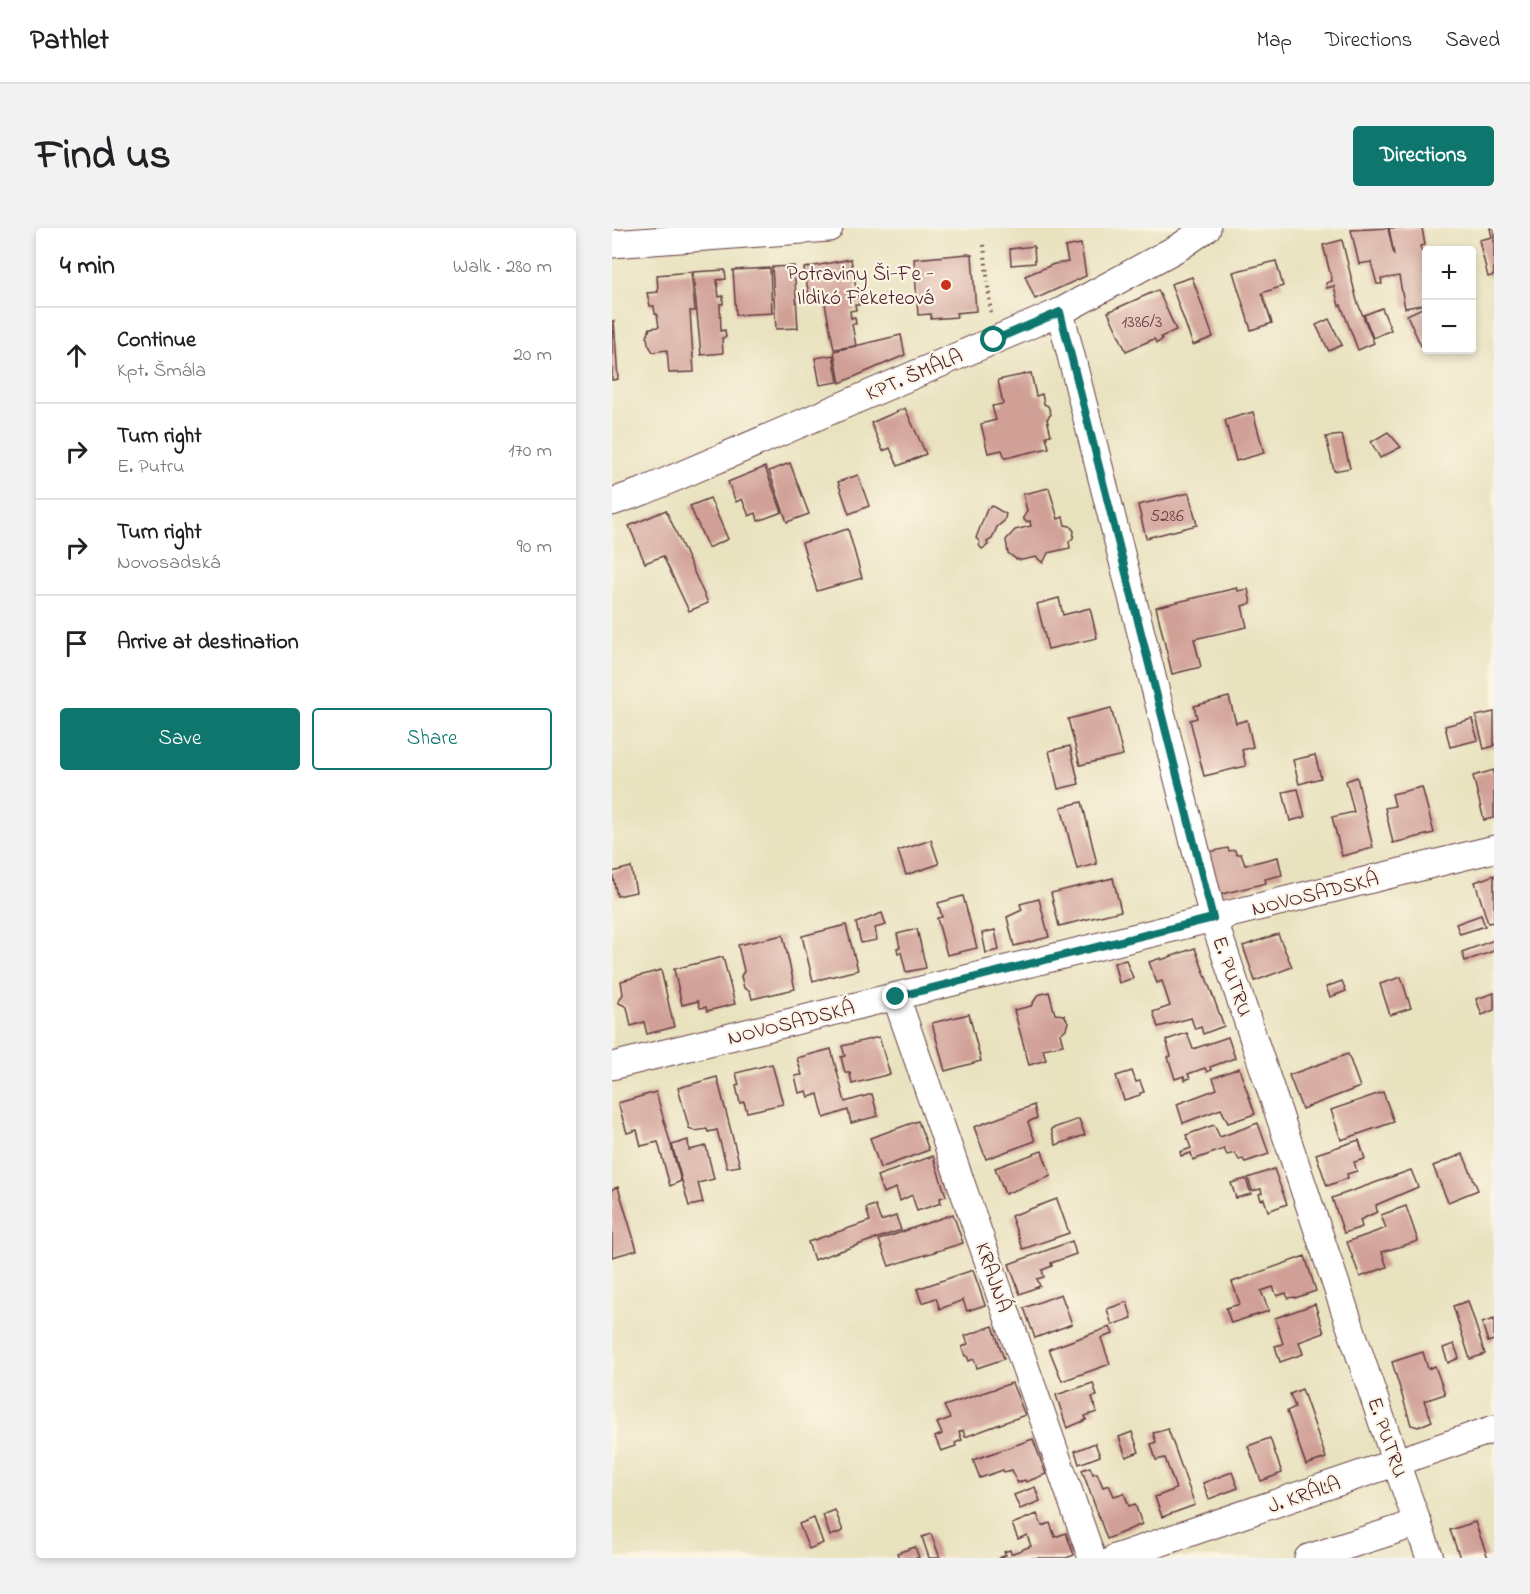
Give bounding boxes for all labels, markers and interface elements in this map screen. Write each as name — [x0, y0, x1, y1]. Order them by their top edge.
text: Pathlet — [30, 21, 109, 62]
text: Map — [1256, 26, 1292, 56]
text: Directions — [1325, 26, 1412, 56]
text: Saved — [1445, 26, 1500, 56]
text: Find us — [36, 126, 171, 187]
button: Directions — [1353, 126, 1494, 186]
map controls — [1422, 246, 1476, 354]
button: + — [1422, 246, 1476, 300]
text: 4 min — [60, 248, 115, 286]
text: Walk · 280 m — [453, 253, 552, 282]
place label: Potraviny Ši-Fe - Ildikó Feketeová — [787, 260, 934, 314]
marker: Potraviny Ši-Fe - Ildikó Feketeová — [939, 278, 953, 292]
button: − — [1422, 300, 1476, 354]
house number: 1386/3 — [1122, 310, 1162, 336]
text: Continue — [117, 325, 196, 357]
route start — [980, 326, 1006, 352]
icon: ahead — [60, 339, 93, 372]
text: 20 m — [513, 341, 552, 370]
street label: KPT. ŠMÁLA — [861, 341, 968, 410]
text: Kpt. Šmála — [117, 357, 206, 386]
text: Turn right — [117, 421, 202, 453]
icon: right — [60, 435, 93, 468]
text: 170 m — [508, 437, 552, 466]
text: E. Putru — [117, 453, 184, 482]
house number: 5286 — [1150, 504, 1184, 530]
text: Turn right — [117, 517, 202, 549]
icon: right — [60, 531, 93, 564]
text: 90 m — [517, 533, 552, 562]
text: Novosadská — [117, 549, 220, 578]
icon: arrive — [60, 627, 93, 660]
text: Arrive at destination — [117, 627, 299, 659]
button: Save — [60, 708, 300, 770]
button: Share — [312, 708, 552, 770]
street label: NOVOSADSKÁ — [1249, 864, 1382, 925]
street label: E. PUTRU — [1203, 932, 1259, 1021]
route end — [882, 983, 908, 1009]
street label: NOVOSADSKÁ — [725, 993, 858, 1054]
street label: KRAJNÁ — [966, 1238, 1019, 1317]
street label: E. PUTRU — [1358, 1393, 1414, 1482]
street label: J. KRÁĽA — [1264, 1469, 1345, 1522]

